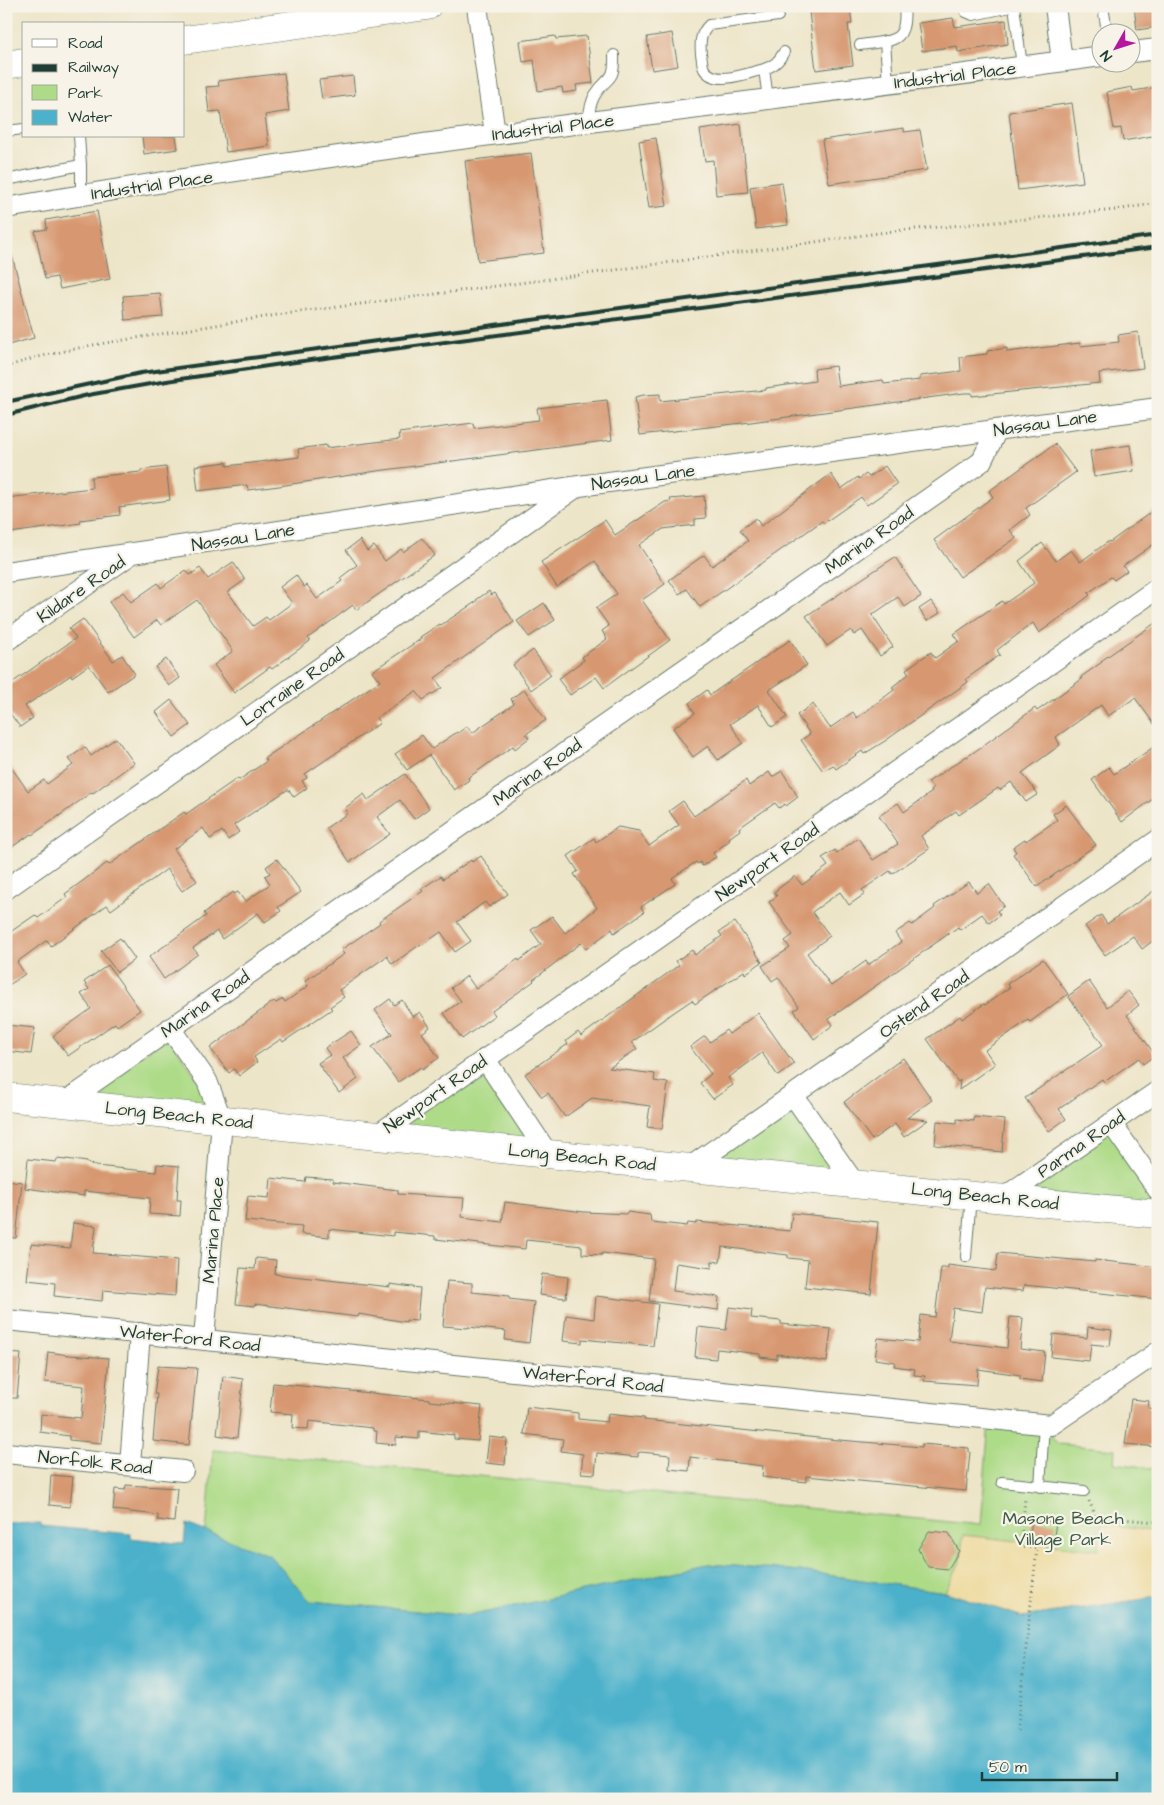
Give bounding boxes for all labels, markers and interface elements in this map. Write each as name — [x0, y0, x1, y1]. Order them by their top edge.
legend — [22, 22, 185, 138]
north arrow — [1092, 22, 1142, 72]
text: Road — [68, 33, 103, 54]
text: N — [1096, 46, 1117, 65]
street label: Industrial Place — [893, 56, 1018, 95]
text: Railway — [68, 57, 119, 79]
text: Park — [68, 83, 103, 104]
text: Water — [68, 107, 112, 128]
street label: Industrial Place — [491, 108, 616, 147]
street label: Industrial Place — [89, 165, 215, 206]
street label: Nassau Lane — [992, 404, 1099, 443]
street label: Nassau Lane — [590, 458, 697, 497]
street label: Marina Road — [820, 501, 919, 580]
street label: Nassau Lane — [190, 517, 297, 558]
street label: Kildare Road — [32, 550, 131, 629]
street label: Lorraine Road — [235, 642, 349, 733]
street label: Marina Road — [488, 733, 587, 812]
street label: Newport Road — [710, 817, 824, 907]
street label: Ostend Road — [874, 964, 974, 1045]
street label: Marina Road — [156, 965, 255, 1044]
street label: Newport Road — [378, 1049, 492, 1139]
street label: Long Beach Road — [104, 1095, 254, 1137]
street label: Parma Road — [1032, 1105, 1130, 1184]
street label: Long Beach Road — [507, 1137, 657, 1179]
street label: Marina Place — [196, 1176, 231, 1284]
street label: Long Beach Road — [910, 1176, 1060, 1218]
street label: Waterford Road — [118, 1319, 262, 1358]
street label: Waterford Road — [521, 1360, 665, 1399]
street label: Norfolk Road — [37, 1444, 153, 1481]
park label: Masone Beach Village Park — [1002, 1506, 1124, 1553]
scale bar — [982, 1750, 1116, 1782]
text: 50 m — [989, 1757, 1027, 1778]

